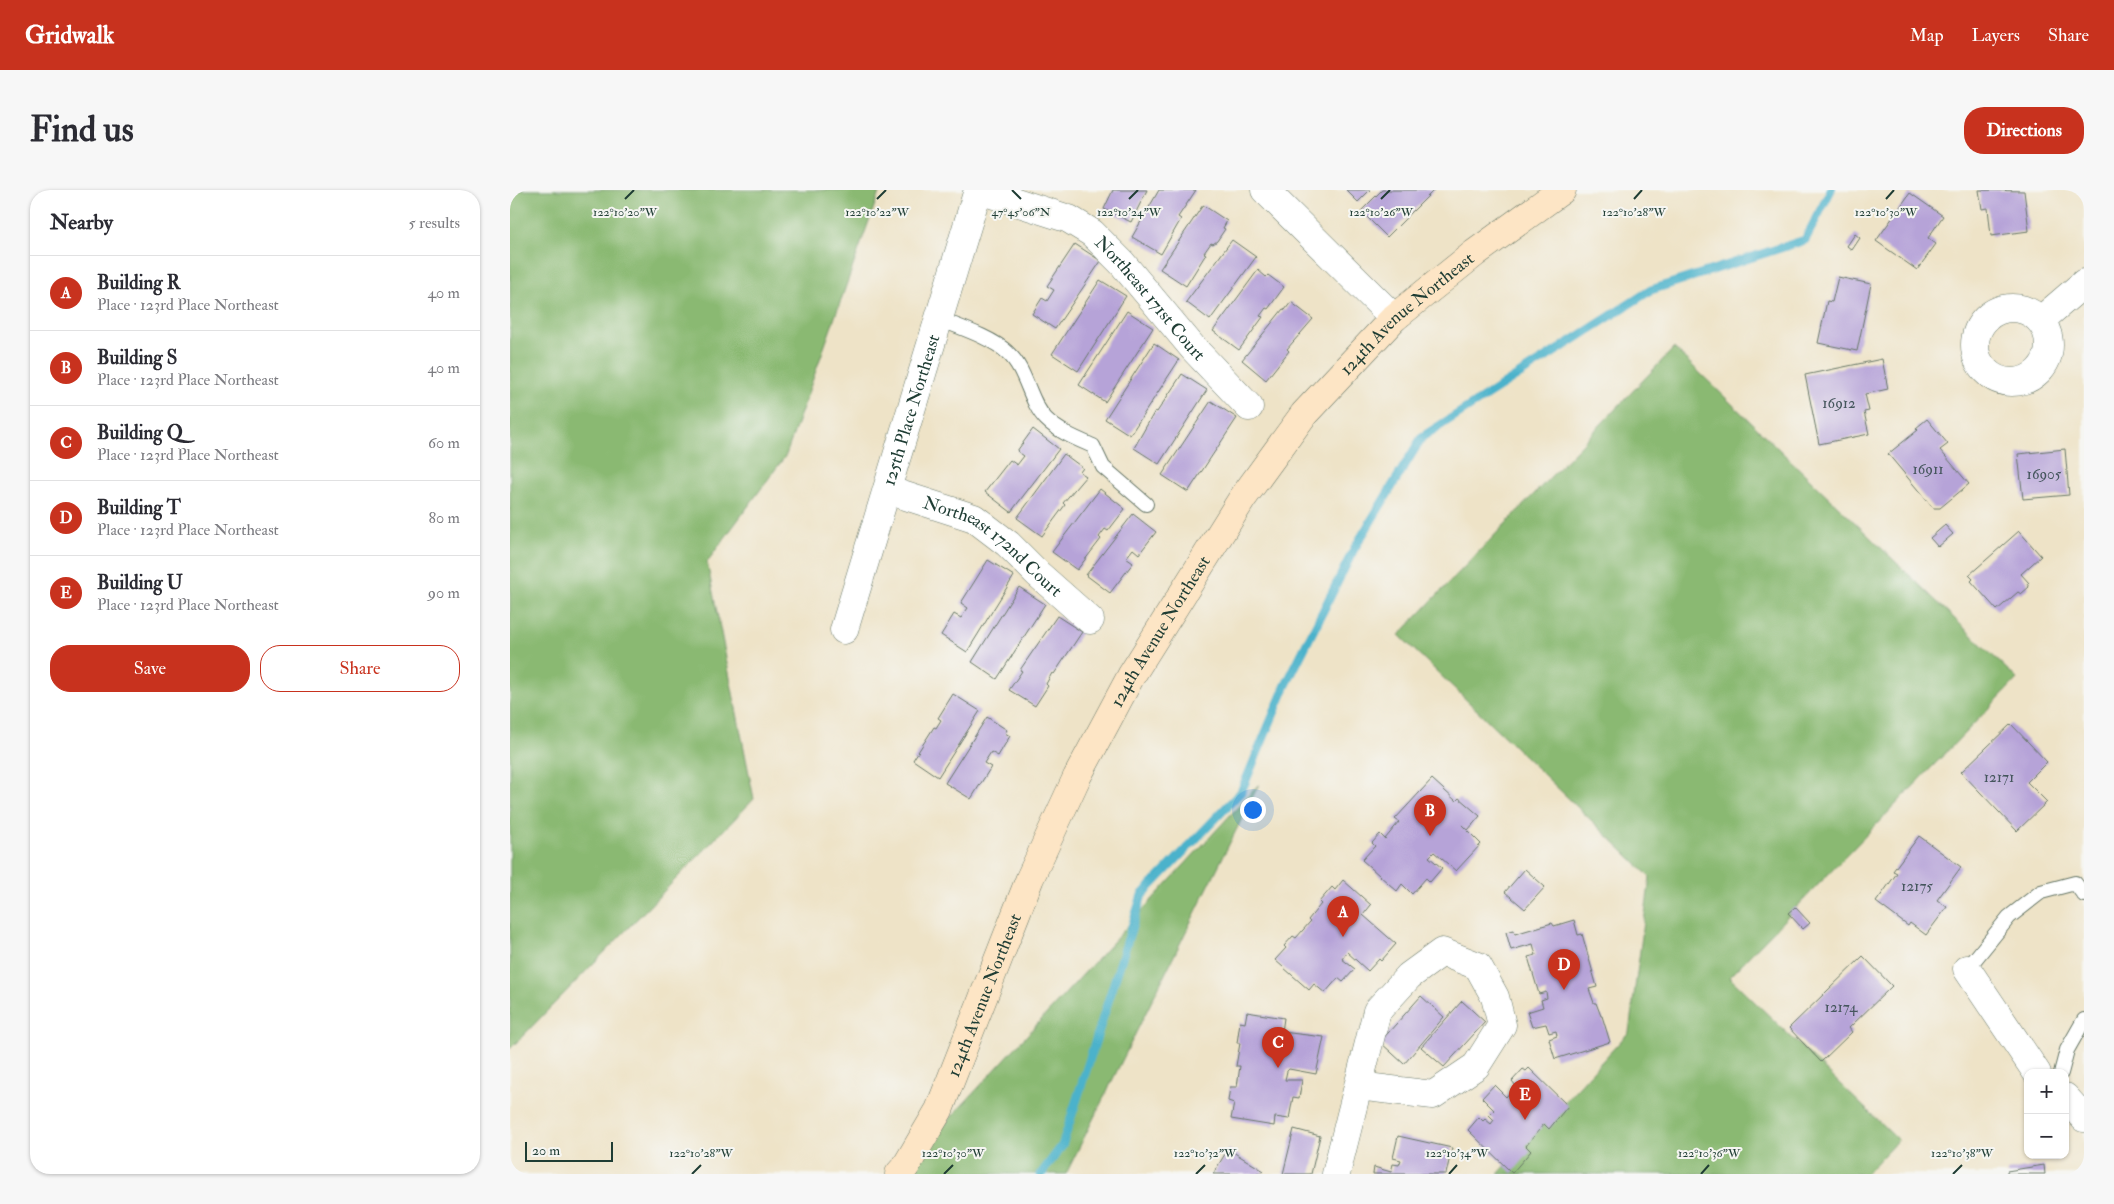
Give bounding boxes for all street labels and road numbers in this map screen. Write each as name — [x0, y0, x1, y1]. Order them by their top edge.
street label: Northeast 171st Court — [1090, 231, 1210, 366]
street label: 124th Avenue Northeast — [1335, 247, 1479, 380]
street label: 125th Place Northeast — [878, 332, 945, 489]
street label: Northeast 172nd Court — [920, 491, 1067, 602]
street label: 124th Avenue Northeast — [1105, 551, 1216, 711]
street label: 124th Avenue Northeast — [942, 910, 1027, 1080]

